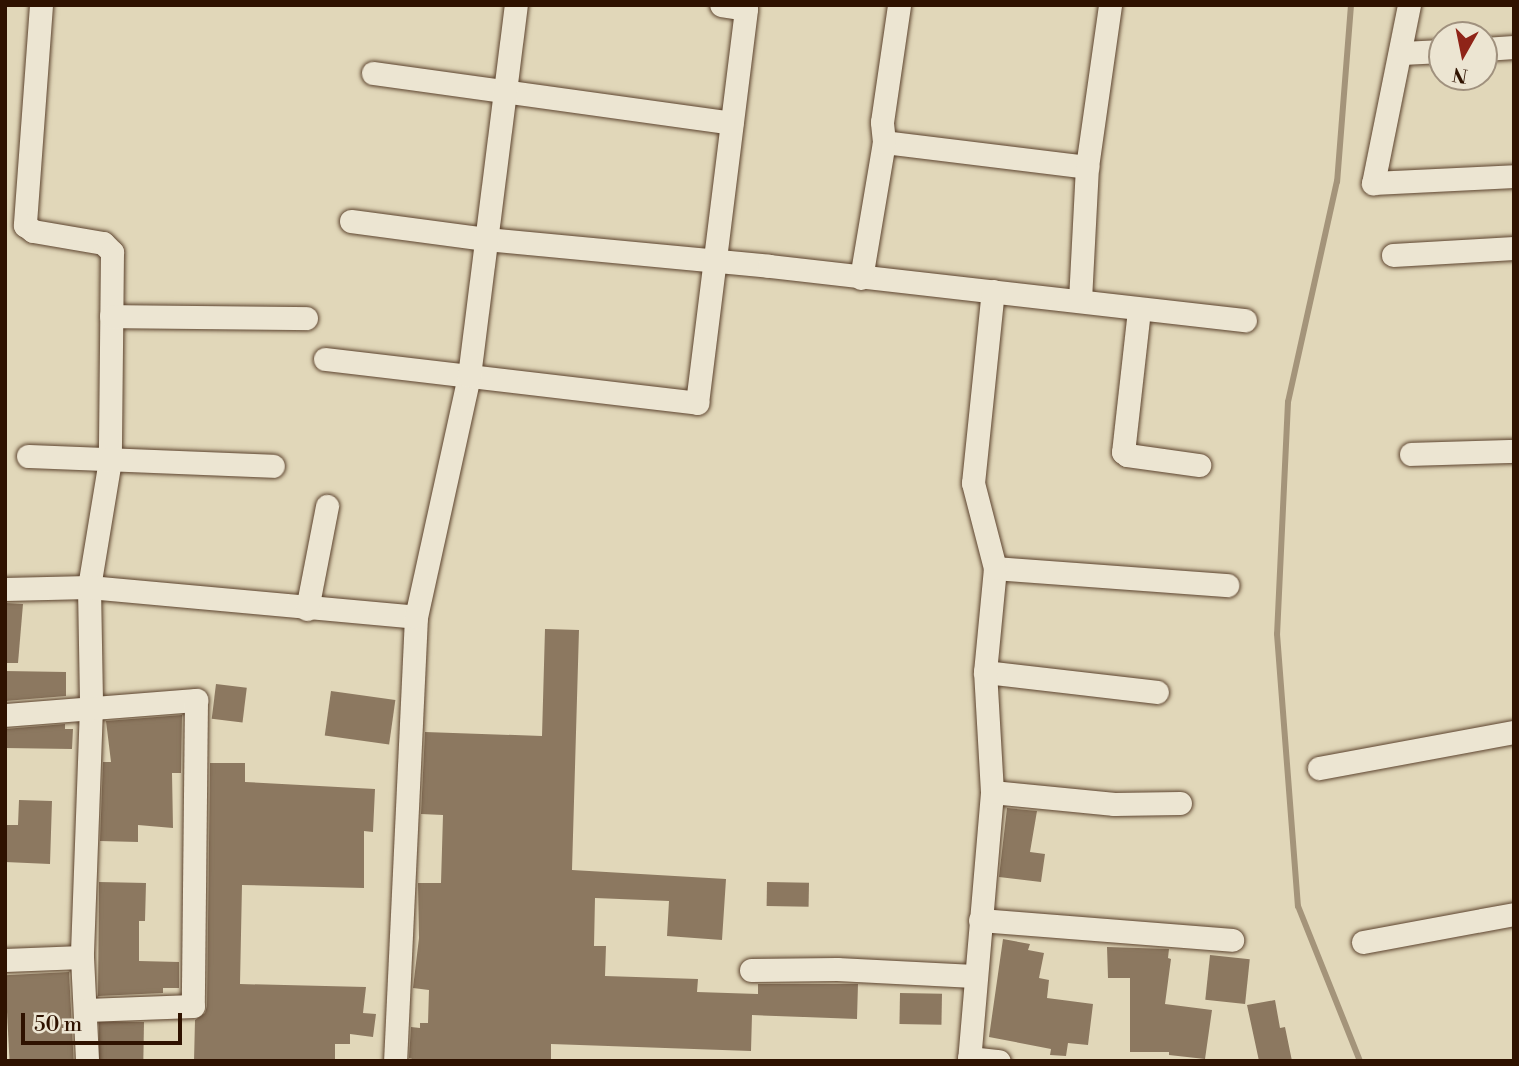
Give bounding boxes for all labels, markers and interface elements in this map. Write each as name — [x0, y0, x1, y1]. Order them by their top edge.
north arrow — [1428, 21, 1498, 91]
text: N — [1451, 62, 1469, 88]
scale bar — [24, 1000, 186, 1044]
text: 50 m — [34, 1012, 82, 1038]

